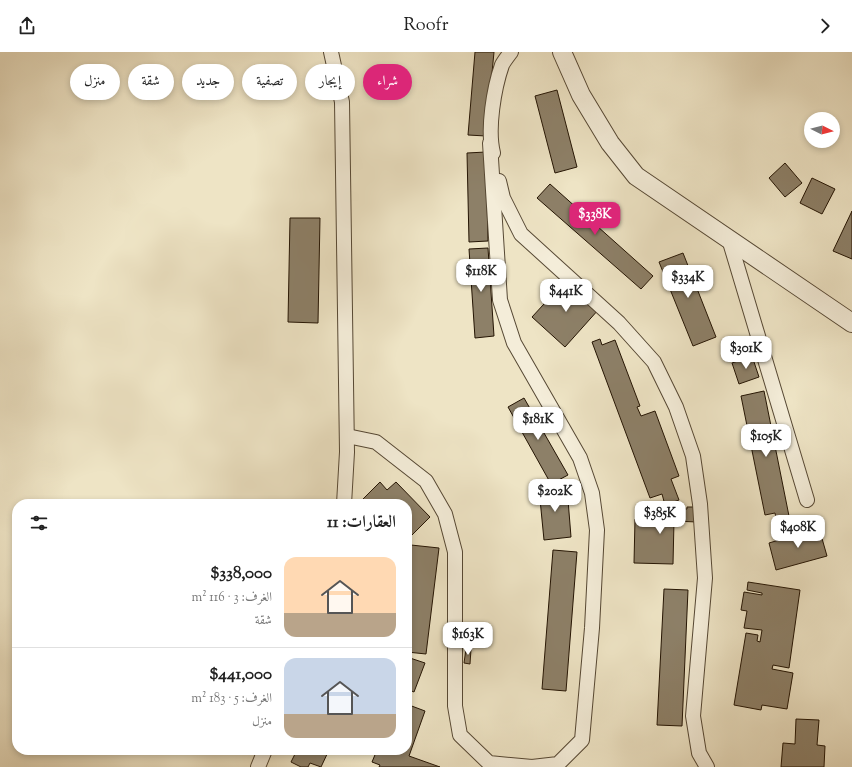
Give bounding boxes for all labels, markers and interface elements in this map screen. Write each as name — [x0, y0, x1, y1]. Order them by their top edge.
text: Roofr — [403, 13, 449, 39]
icon: share — [16, 15, 38, 37]
icon: forward — [814, 15, 836, 37]
chip: منزل — [70, 64, 120, 100]
chip: شقة — [128, 64, 174, 100]
chip: جديد — [182, 64, 234, 100]
chip: تصفية — [242, 64, 297, 100]
chip: إيجار — [305, 64, 355, 100]
chip: شراء — [363, 64, 412, 100]
north arrow — [804, 112, 840, 148]
map controls — [804, 112, 840, 148]
pin: $338K — [567, 202, 623, 236]
text: $338K — [578, 206, 612, 224]
pin: $118K — [453, 259, 509, 293]
text: $118K — [465, 263, 497, 281]
pin: $334K — [660, 265, 716, 299]
text: $334K — [671, 269, 705, 287]
pin: $441K — [538, 279, 594, 313]
text: $441K — [549, 283, 583, 301]
pin: $301K — [718, 336, 774, 370]
text: $301K — [730, 340, 762, 358]
pin: $181K — [510, 407, 566, 441]
text: $181K — [522, 411, 554, 429]
pin: $105K — [738, 424, 794, 458]
text: $105K — [750, 428, 782, 446]
pin: $202K — [527, 479, 583, 513]
text: $202K — [537, 483, 573, 501]
pin: $385K — [632, 501, 688, 535]
text: $385K — [644, 505, 676, 523]
text: العقارات: 11 — [327, 511, 396, 535]
icon: filters — [28, 512, 50, 534]
pin: $408K — [770, 515, 826, 549]
text: $408K — [780, 519, 816, 537]
text: $338,000 — [210, 562, 272, 586]
icon: home — [316, 573, 364, 621]
text: الغرف: 3 · 116 m² — [191, 589, 272, 607]
text: شقة — [255, 612, 272, 630]
pin: $163K — [440, 622, 496, 656]
text: $163K — [452, 626, 484, 644]
text: $441,000 — [209, 663, 272, 687]
icon: home — [316, 674, 364, 722]
text: الغرف: 5 · 183 m² — [191, 690, 272, 708]
text: منزل — [252, 713, 272, 731]

